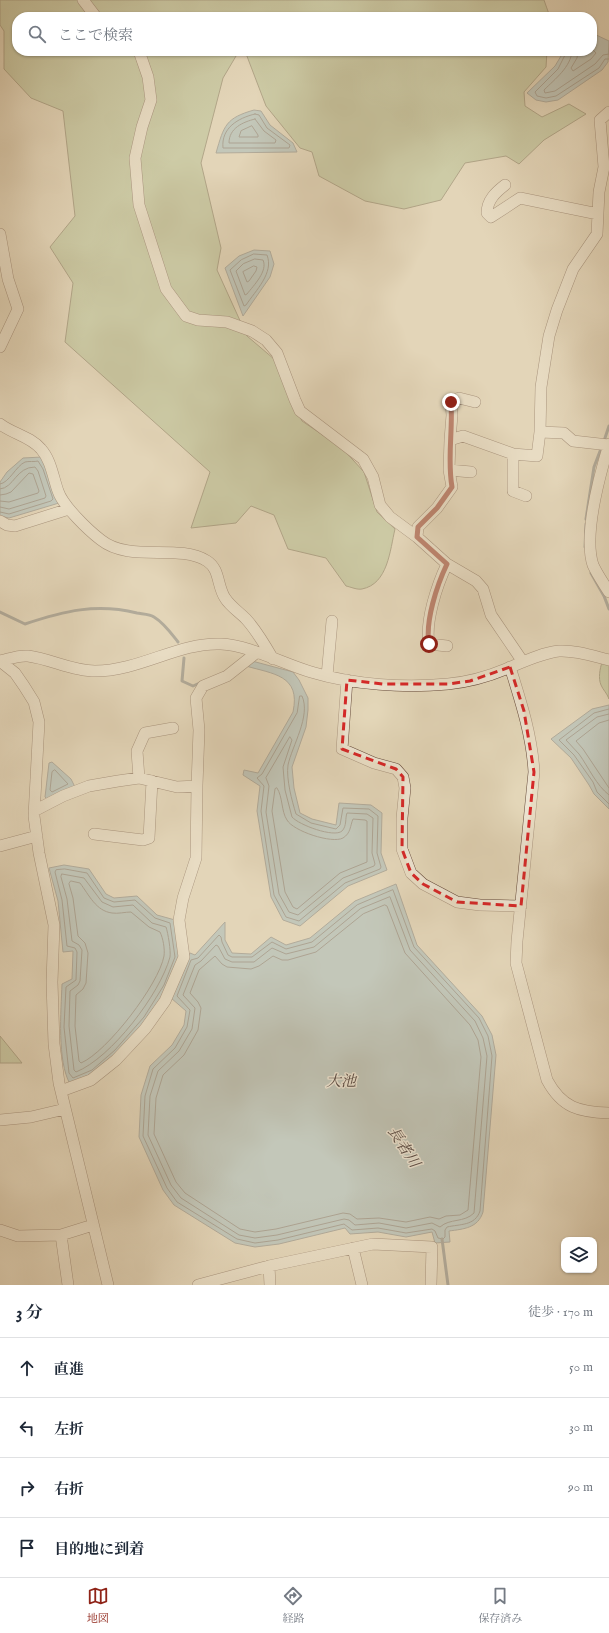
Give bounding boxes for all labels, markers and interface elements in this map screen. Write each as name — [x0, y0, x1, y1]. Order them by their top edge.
search box — [12, 12, 597, 56]
icon: search — [26, 23, 48, 45]
text: ここで検索 — [58, 26, 133, 45]
route end — [442, 393, 460, 411]
route start — [420, 635, 438, 653]
water label: 大池 — [326, 1072, 358, 1091]
water label: 長者川 — [383, 1123, 425, 1173]
map controls — [561, 1237, 597, 1273]
button: layers — [561, 1237, 597, 1273]
text: 3 分 — [16, 1303, 43, 1324]
text: 徒歩 · 170 m — [528, 1304, 593, 1321]
icon: ahead — [16, 1357, 38, 1379]
text: 50 m — [569, 1359, 593, 1376]
text: 直進 — [54, 1360, 84, 1379]
icon: left — [16, 1417, 38, 1439]
text: 30 m — [569, 1419, 593, 1436]
text: 左折 — [54, 1420, 84, 1439]
icon: right — [16, 1477, 38, 1499]
text: 90 m — [568, 1479, 593, 1496]
text: 右折 — [54, 1480, 84, 1499]
icon: arrive — [16, 1537, 38, 1559]
text: 目的地に到着 — [54, 1540, 144, 1559]
tab: 地図 — [87, 1585, 109, 1626]
tab: 経路 — [282, 1585, 304, 1626]
tab: 保存済み — [478, 1585, 522, 1626]

